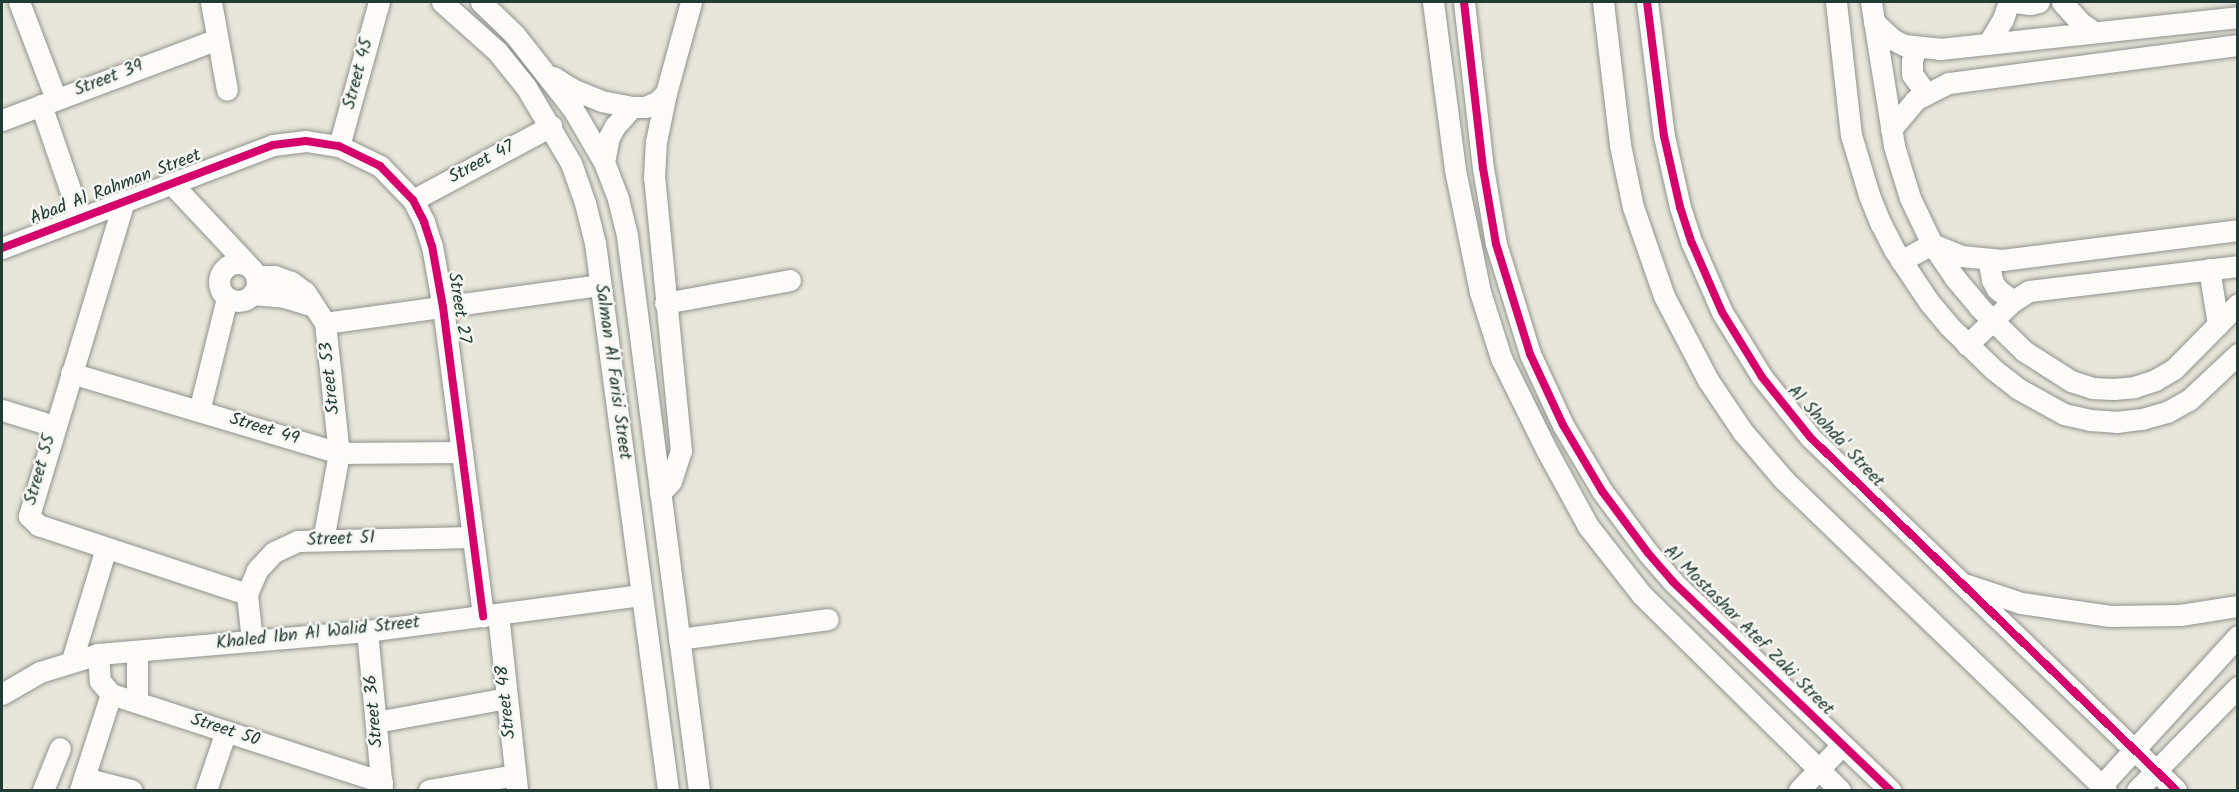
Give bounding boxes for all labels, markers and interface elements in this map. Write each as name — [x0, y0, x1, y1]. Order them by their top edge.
street label: Street 45 — [339, 36, 379, 112]
street label: Street 39 — [72, 56, 146, 102]
street label: Street 47 — [446, 137, 518, 189]
street label: Abad Al Rahman Street — [27, 145, 205, 231]
street label: Street 27 — [442, 271, 474, 345]
street label: Salman Al Farisi Street — [589, 283, 635, 461]
street label: Street 53 — [316, 341, 346, 415]
street label: Al Shohda' Street — [1782, 381, 1888, 493]
street label: Street 49 — [227, 409, 301, 451]
street label: Street 55 — [21, 432, 61, 508]
street label: Street 51 — [307, 528, 375, 552]
street label: Al Mostashar Atef Zaki Street — [1658, 541, 1838, 721]
street label: Khaled Ibn Al Walid Street — [215, 613, 421, 655]
street label: Street 48 — [492, 664, 522, 740]
street label: Street 36 — [361, 674, 389, 748]
street label: Street 50 — [188, 710, 262, 752]

